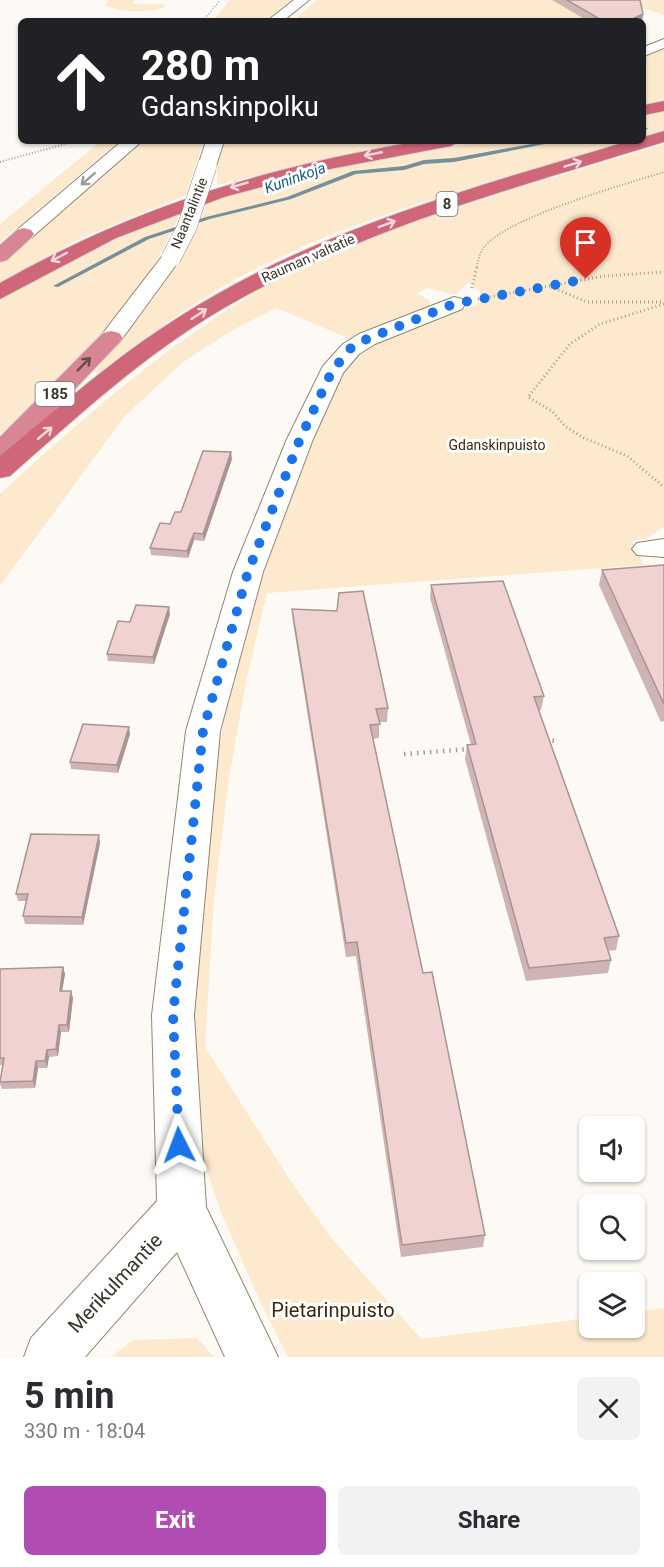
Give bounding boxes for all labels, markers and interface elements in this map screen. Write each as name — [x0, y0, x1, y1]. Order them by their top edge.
text: 280 m — [141, 41, 260, 90]
icon: ahead — [42, 42, 120, 120]
text: Gdanskinpolku — [141, 91, 319, 123]
one-way arrow — [364, 149, 383, 160]
one-way arrow — [563, 158, 582, 169]
water label: Kuninkoja — [262, 159, 328, 197]
one-way arrow — [81, 172, 96, 186]
street label: Naantalintie — [168, 175, 210, 251]
one-way arrow — [230, 180, 249, 191]
road number: 8 — [436, 192, 458, 216]
pin — [560, 217, 611, 279]
one-way arrow — [377, 218, 396, 229]
icon: arrive — [569, 226, 602, 259]
street label: Rauman valtatie — [259, 230, 357, 286]
one-way arrow — [50, 252, 68, 263]
one-way arrow — [190, 307, 207, 319]
one-way arrow — [77, 357, 92, 372]
road number: 185 — [36, 382, 74, 406]
one-way arrow — [37, 426, 53, 439]
park label: Gdanskinpuisto — [449, 437, 545, 453]
position arrow — [147, 1113, 211, 1177]
map controls — [579, 1116, 645, 1338]
button: sound — [579, 1116, 645, 1182]
button: search — [579, 1194, 645, 1260]
street label: Merikulmantie — [63, 1228, 167, 1338]
button: layers — [579, 1272, 645, 1338]
park label: Pietarinpuisto — [271, 1298, 395, 1322]
text: 5 min — [24, 1375, 115, 1417]
button: close — [577, 1377, 640, 1440]
text: 330 m · 18:04 — [24, 1419, 145, 1443]
button: Exit — [24, 1486, 326, 1555]
button: Share — [338, 1486, 640, 1555]

